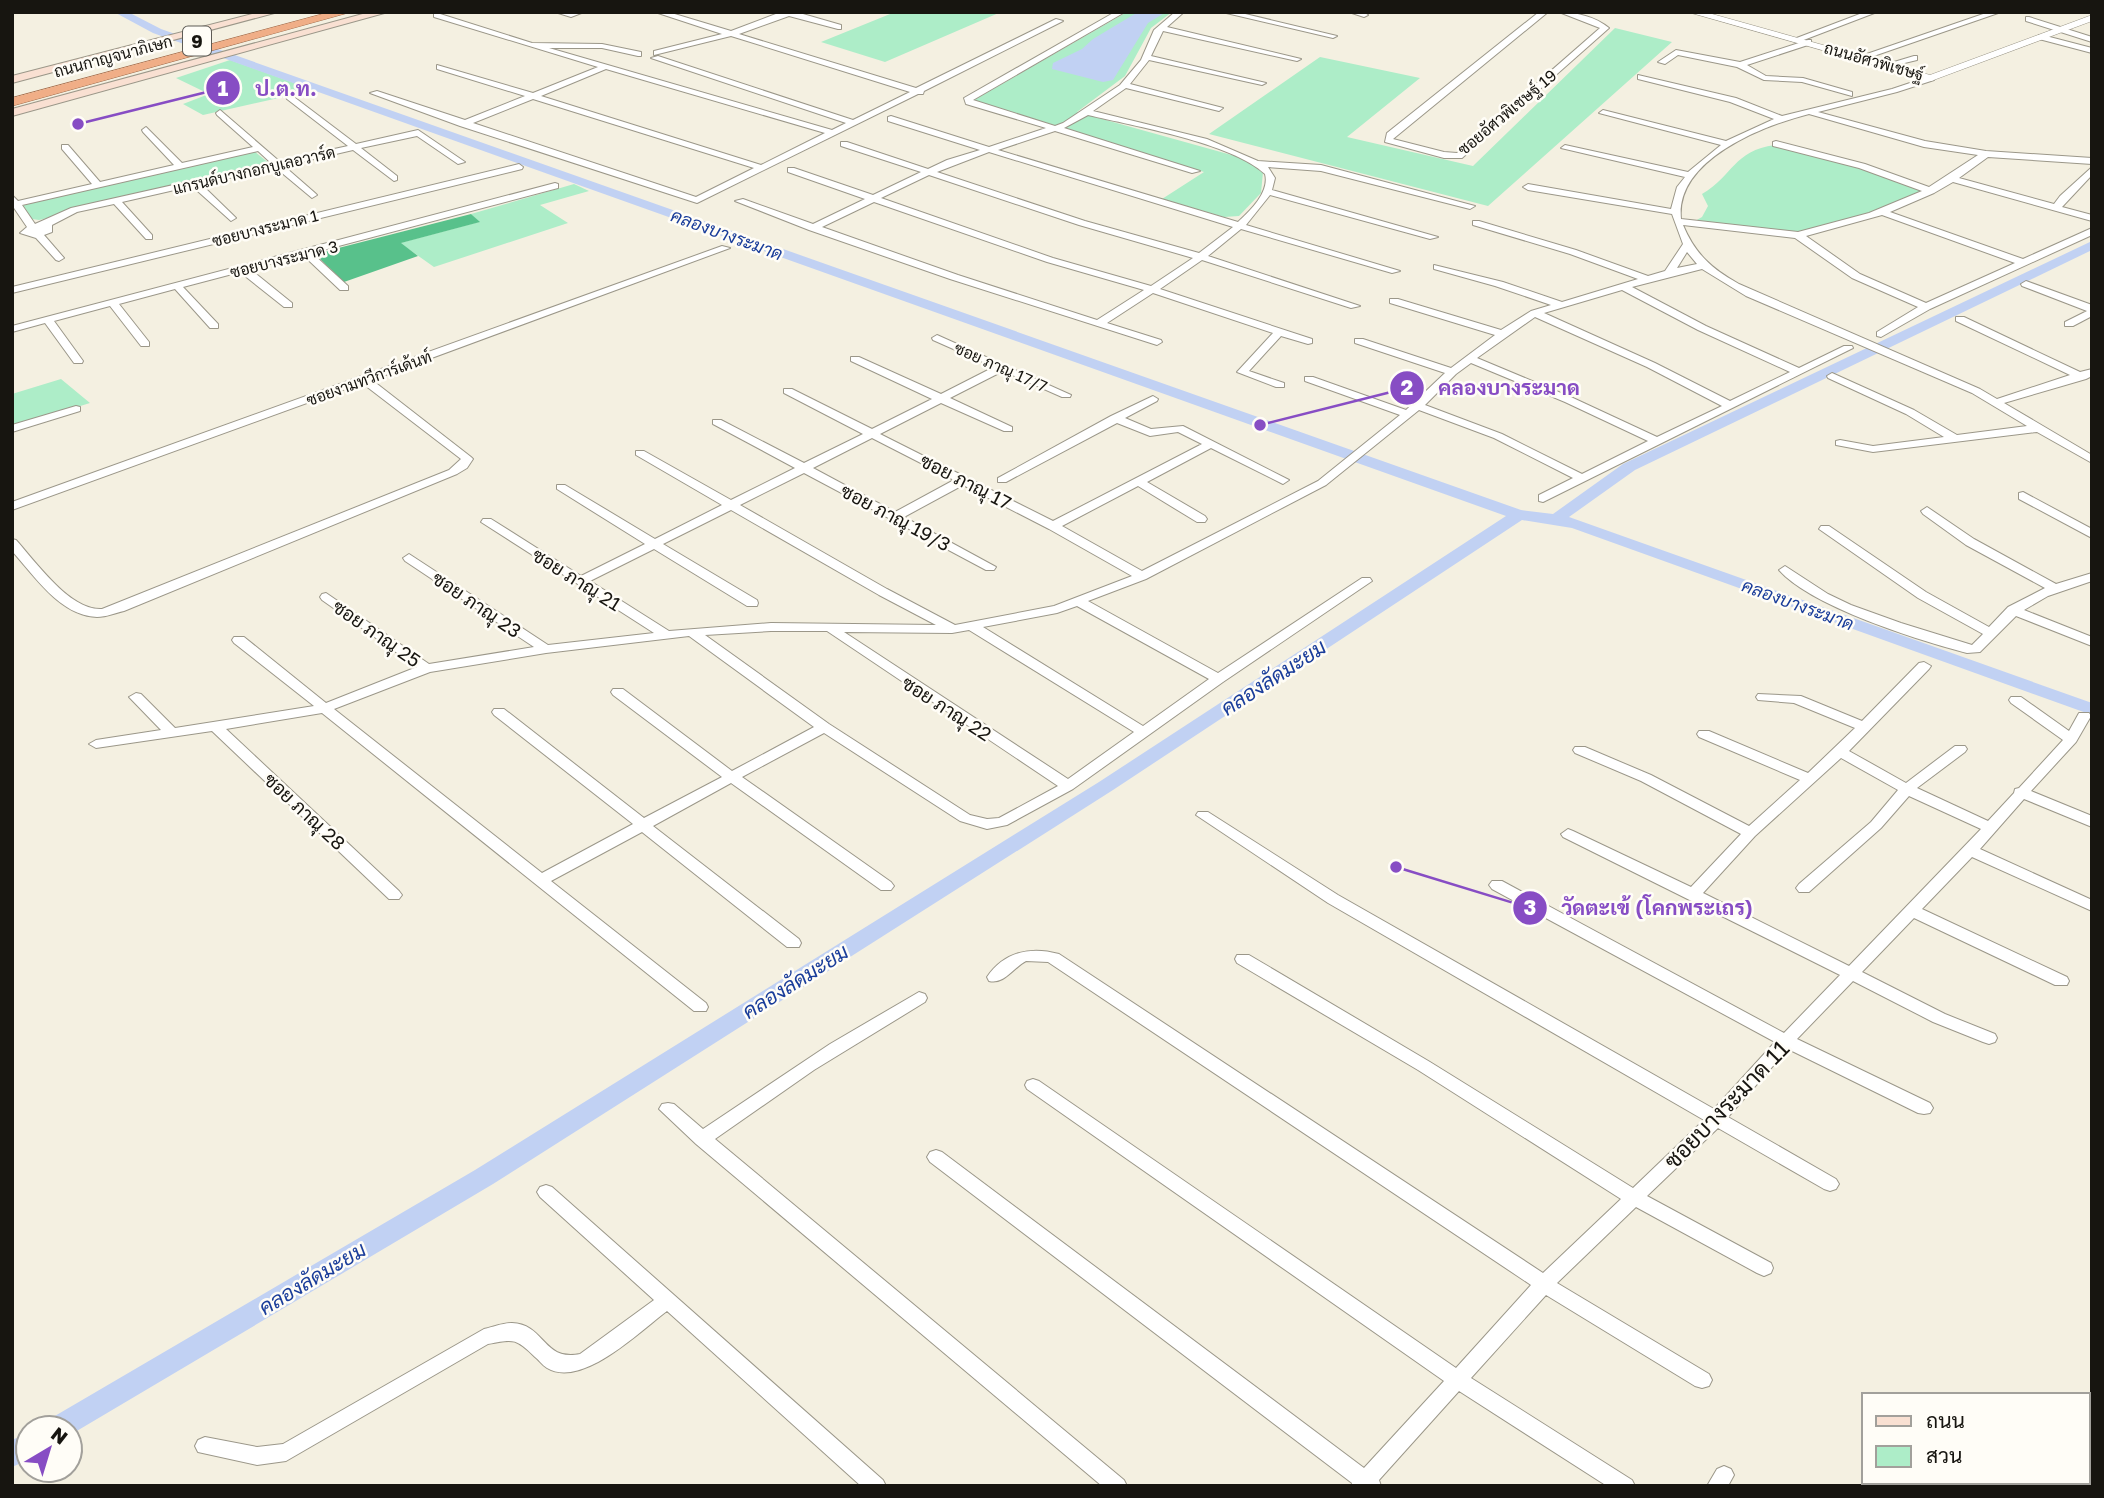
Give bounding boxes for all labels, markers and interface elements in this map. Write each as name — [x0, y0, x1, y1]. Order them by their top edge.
road number: 9 — [183, 26, 211, 56]
street label: ถนนกาญจนาภิเษก — [52, 31, 174, 81]
street label: ถนนอัศวพิเชษฐ์ — [1822, 35, 1927, 86]
street label: ซอยอัศวพิเชษฐ์ 19 — [1452, 63, 1561, 160]
callout: ป.ต.ท. — [206, 67, 330, 109]
text: 1 — [218, 75, 229, 101]
text: ป.ต.ท. — [255, 75, 317, 101]
street label: แกรนด์บางกอกบูเลอวาร์ด — [170, 140, 338, 200]
water label: คลองบางระมาด — [668, 204, 786, 264]
street label: ซอยบางระมาด 1 — [210, 205, 320, 251]
street label: ซอยบางระมาด 3 — [228, 236, 340, 282]
street label: ซอย ภาณุ 17/7 — [951, 338, 1051, 398]
street label: ซอยงามทวีการ์เด้นท์ — [303, 344, 434, 410]
callout: คลองบางระมาด — [1389, 367, 1594, 409]
text: 2 — [1401, 374, 1414, 400]
text: คลองบางระมาด — [1438, 374, 1580, 400]
street label: ซอย ภาณุ 17 — [916, 448, 1015, 516]
street label: ซอย ภาณุ 19/3 — [836, 478, 955, 557]
street label: ซอย ภาณุ 21 — [527, 543, 626, 617]
street label: ซอย ภาณุ 23 — [427, 566, 526, 644]
water label: คลองบางระมาด — [1739, 574, 1857, 634]
street label: ซอย ภาณุ 25 — [327, 594, 425, 673]
water label: คลองลัดมะยม — [1215, 633, 1331, 721]
street label: ซอย ภาณุ 22 — [897, 671, 996, 747]
street label: ซอย ภาณุ 28 — [258, 768, 350, 856]
callout: วัดตะเข้ (โคกพระเถร) — [1512, 887, 1767, 929]
text: 3 — [1524, 894, 1536, 920]
text: วัดตะเข้ (โคกพระเถร) — [1561, 894, 1753, 920]
water label: คลองลัดมะยม — [737, 938, 853, 1024]
street label: ซอยบางระมาด 11 — [1658, 1034, 1794, 1174]
water label: คลองลัดมะยม — [254, 1236, 370, 1320]
legend — [1862, 1393, 2090, 1484]
text: ถนน — [1926, 1407, 1965, 1433]
north arrow — [14, 1414, 84, 1484]
text: N — [47, 1422, 73, 1449]
text: สวน — [1926, 1442, 1962, 1468]

